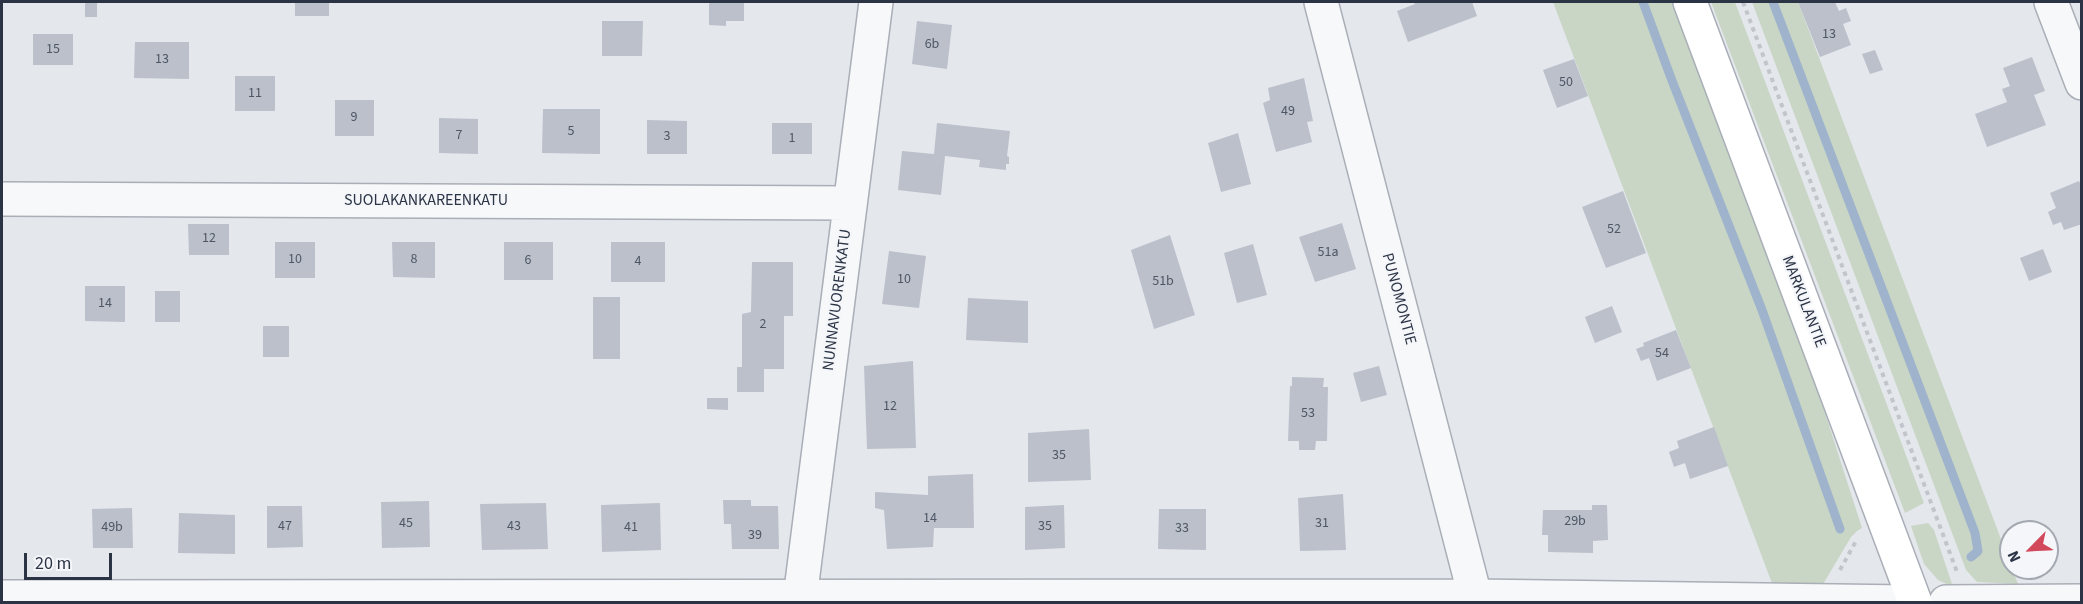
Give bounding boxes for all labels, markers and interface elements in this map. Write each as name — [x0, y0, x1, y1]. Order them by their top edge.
house number: 13 — [1822, 27, 1836, 43]
house number: 6b — [925, 37, 939, 53]
house number: 15 — [46, 42, 60, 58]
house number: 13 — [155, 52, 169, 68]
house number: 50 — [1559, 75, 1573, 91]
house number: 11 — [248, 86, 262, 102]
house number: 49 — [1281, 104, 1295, 120]
house number: 9 — [351, 110, 357, 126]
house number: 5 — [568, 124, 574, 140]
house number: 7 — [456, 128, 462, 144]
house number: 3 — [664, 129, 670, 145]
house number: 1 — [789, 131, 795, 147]
street label: SUOLAKANKAREENKATU — [344, 191, 508, 211]
house number: 52 — [1607, 222, 1621, 238]
street label: NUNNAVUORENKATU — [820, 228, 856, 372]
house number: 12 — [202, 231, 216, 247]
house number: 51a — [1318, 245, 1338, 261]
street label: PUNOMONTIE — [1377, 251, 1419, 347]
house number: 10 — [288, 252, 302, 268]
house number: 8 — [411, 252, 417, 268]
house number: 6 — [525, 253, 531, 269]
street label: MARKULANTIE — [1777, 253, 1829, 351]
house number: 4 — [635, 254, 641, 270]
house number: 10 — [897, 272, 911, 288]
house number: 51b — [1152, 274, 1174, 290]
house number: 14 — [98, 296, 112, 312]
house number: 2 — [760, 317, 766, 333]
house number: 54 — [1655, 346, 1669, 362]
house number: 12 — [883, 399, 897, 415]
house number: 53 — [1301, 406, 1315, 422]
house number: 35 — [1052, 448, 1066, 464]
house number: 14 — [923, 511, 937, 527]
house number: 29b — [1564, 514, 1586, 530]
house number: 45 — [399, 516, 413, 532]
house number: 31 — [1315, 516, 1329, 532]
house number: 47 — [278, 519, 292, 535]
house number: 43 — [507, 519, 521, 535]
house number: 35 — [1038, 519, 1052, 535]
house number: 49b — [101, 520, 123, 536]
house number: 41 — [624, 520, 638, 536]
north arrow — [1999, 520, 2059, 580]
house number: 33 — [1175, 521, 1189, 537]
house number: 39 — [748, 528, 762, 544]
scale bar — [27, 541, 116, 579]
text: N — [2002, 547, 2027, 566]
text: 20 m — [35, 551, 71, 576]

